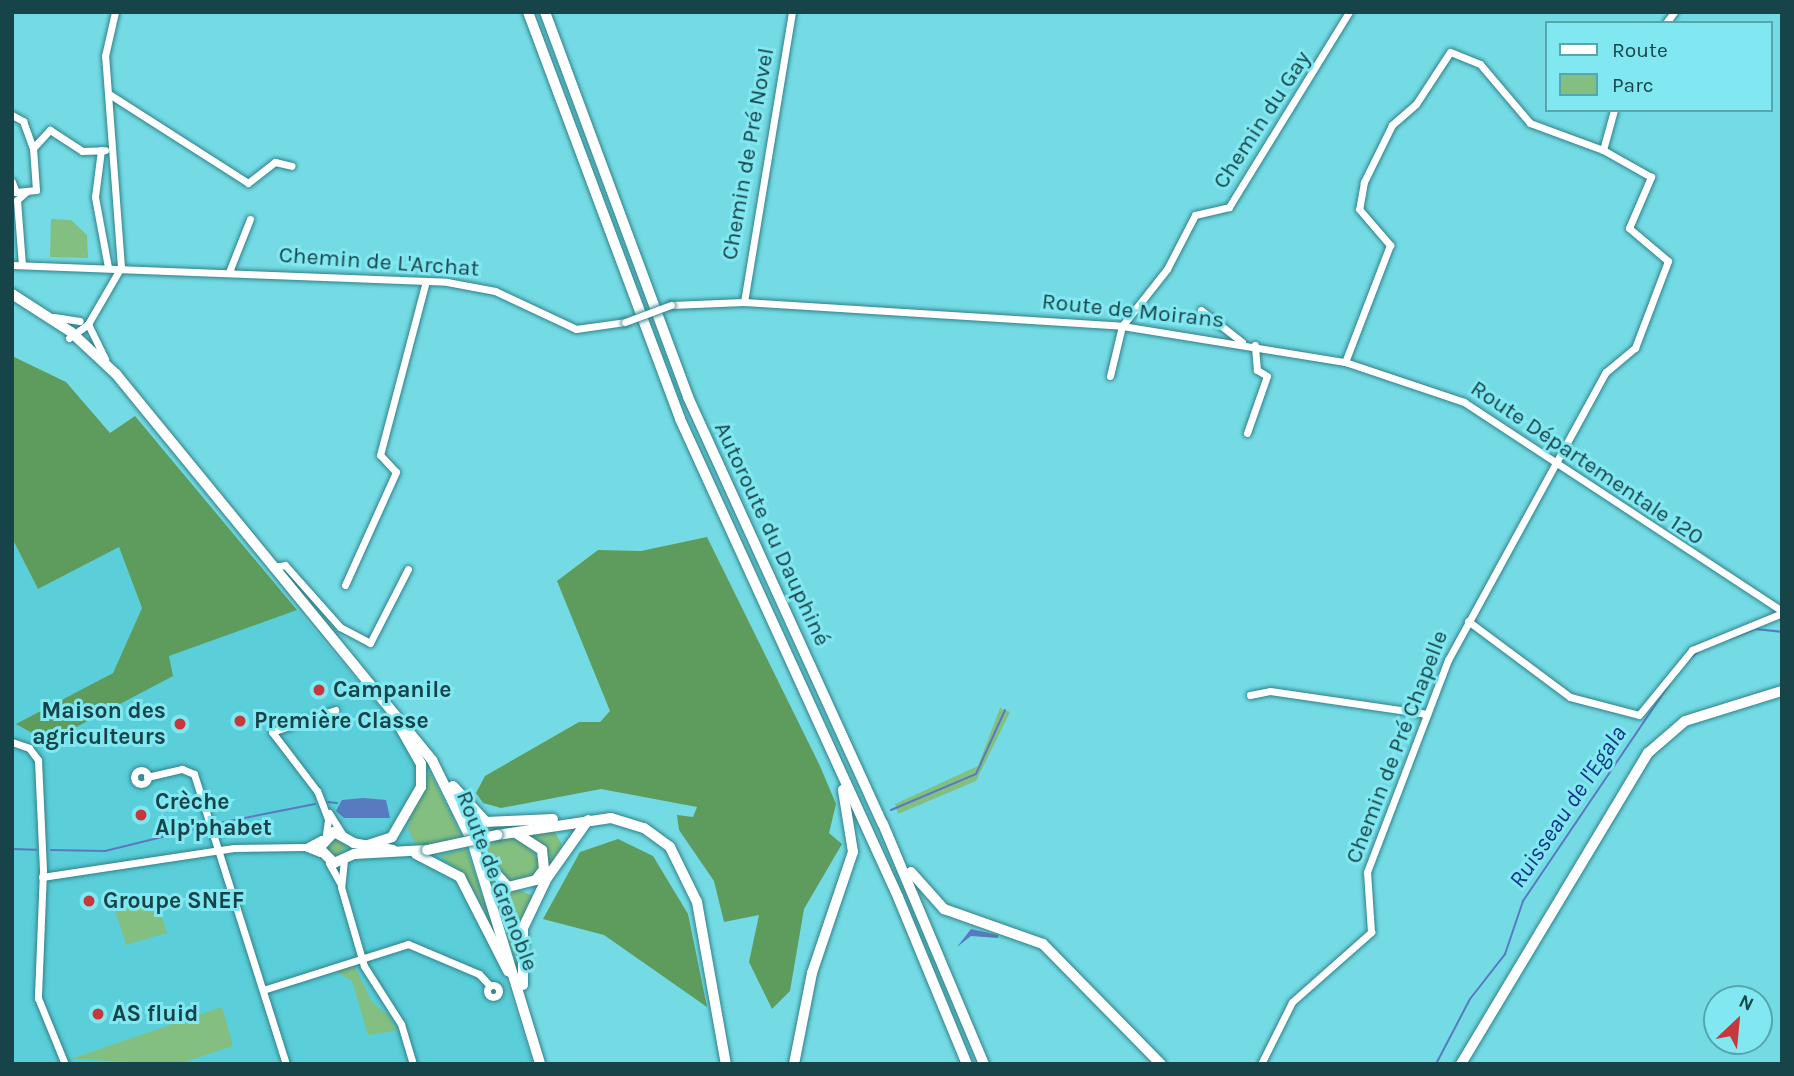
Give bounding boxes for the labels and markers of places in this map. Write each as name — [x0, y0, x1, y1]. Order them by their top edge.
place label: Campanile — [333, 676, 451, 704]
marker: Campanile — [311, 682, 327, 698]
place label: Maison des agriculteurs — [32, 697, 166, 751]
place label: Première Classe — [254, 707, 429, 735]
marker: Première Classe — [232, 713, 248, 729]
marker: Maison des agriculteurs — [172, 716, 188, 732]
place label: Crèche Alp'phabet — [155, 788, 272, 842]
marker: Crèche Alp'phabet — [133, 807, 149, 823]
place label: Groupe SNEF — [103, 887, 244, 915]
marker: Groupe SNEF — [81, 893, 97, 909]
place label: AS fluid — [112, 1000, 198, 1028]
marker: AS fluid — [90, 1006, 106, 1022]

